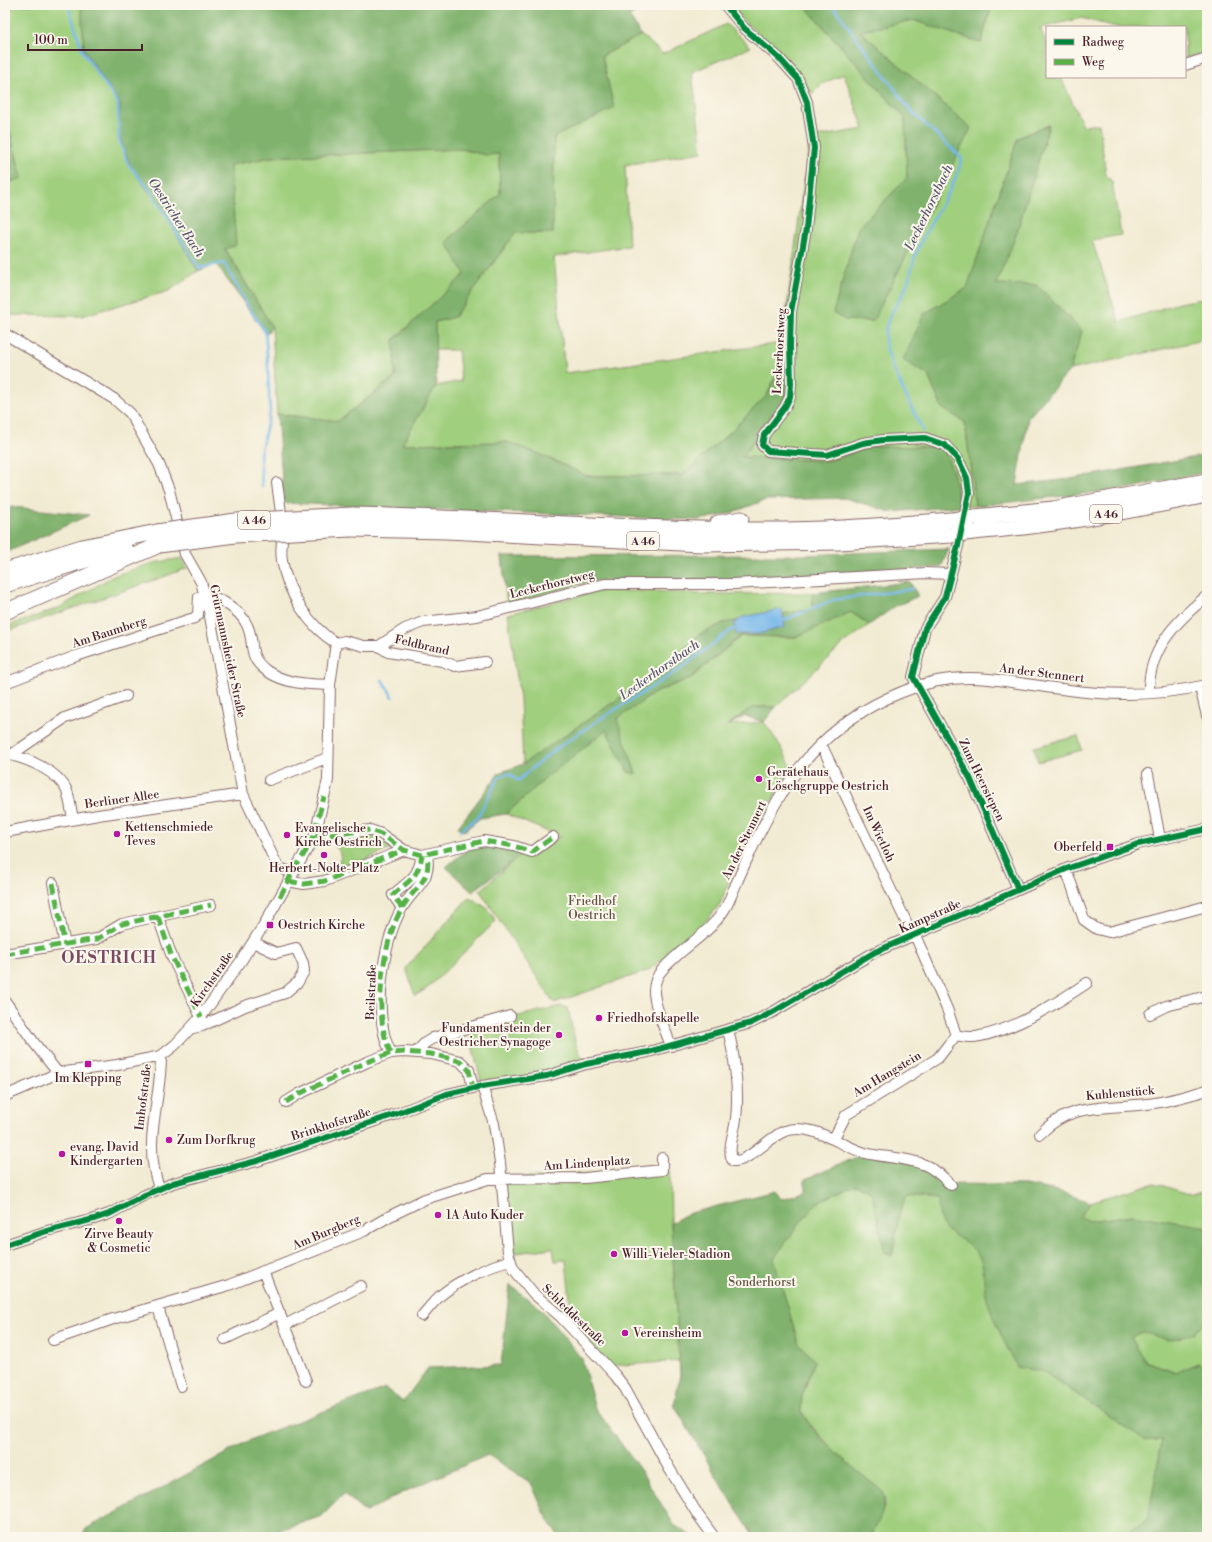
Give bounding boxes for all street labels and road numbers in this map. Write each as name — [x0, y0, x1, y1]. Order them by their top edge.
street label: Leckerhorstweg — [770, 307, 789, 395]
road number: A 46 — [1090, 505, 1122, 523]
road number: A 46 — [238, 511, 270, 529]
road number: A 46 — [627, 532, 659, 550]
street label: Leckerhorstweg — [508, 567, 597, 602]
street label: Grürmannsheider Straße — [206, 583, 249, 719]
street label: Am Baumberg — [69, 613, 149, 652]
street label: Feldbrand — [393, 632, 451, 659]
street label: An der Stennert — [998, 661, 1086, 686]
street label: Zum Heersiepen — [955, 736, 1008, 824]
street label: Berliner Allee — [83, 787, 160, 812]
street label: An der Stennert — [719, 798, 770, 883]
street label: Im Wietloh — [859, 804, 898, 865]
street label: Kampstraße — [897, 896, 964, 937]
street label: Kirchstraße — [188, 949, 237, 1010]
street label: Beilstraße — [363, 964, 380, 1021]
street label: Am Hangstein — [850, 1048, 924, 1101]
street label: Imhofstraße — [132, 1063, 155, 1131]
street label: Kuhlenstück — [1085, 1083, 1156, 1104]
street label: Brinkhofstraße — [288, 1105, 373, 1145]
street label: Am Lindenplatz — [542, 1153, 631, 1174]
street label: Am Burgberg — [289, 1211, 363, 1254]
street label: Schleddestraße — [539, 1281, 609, 1350]

